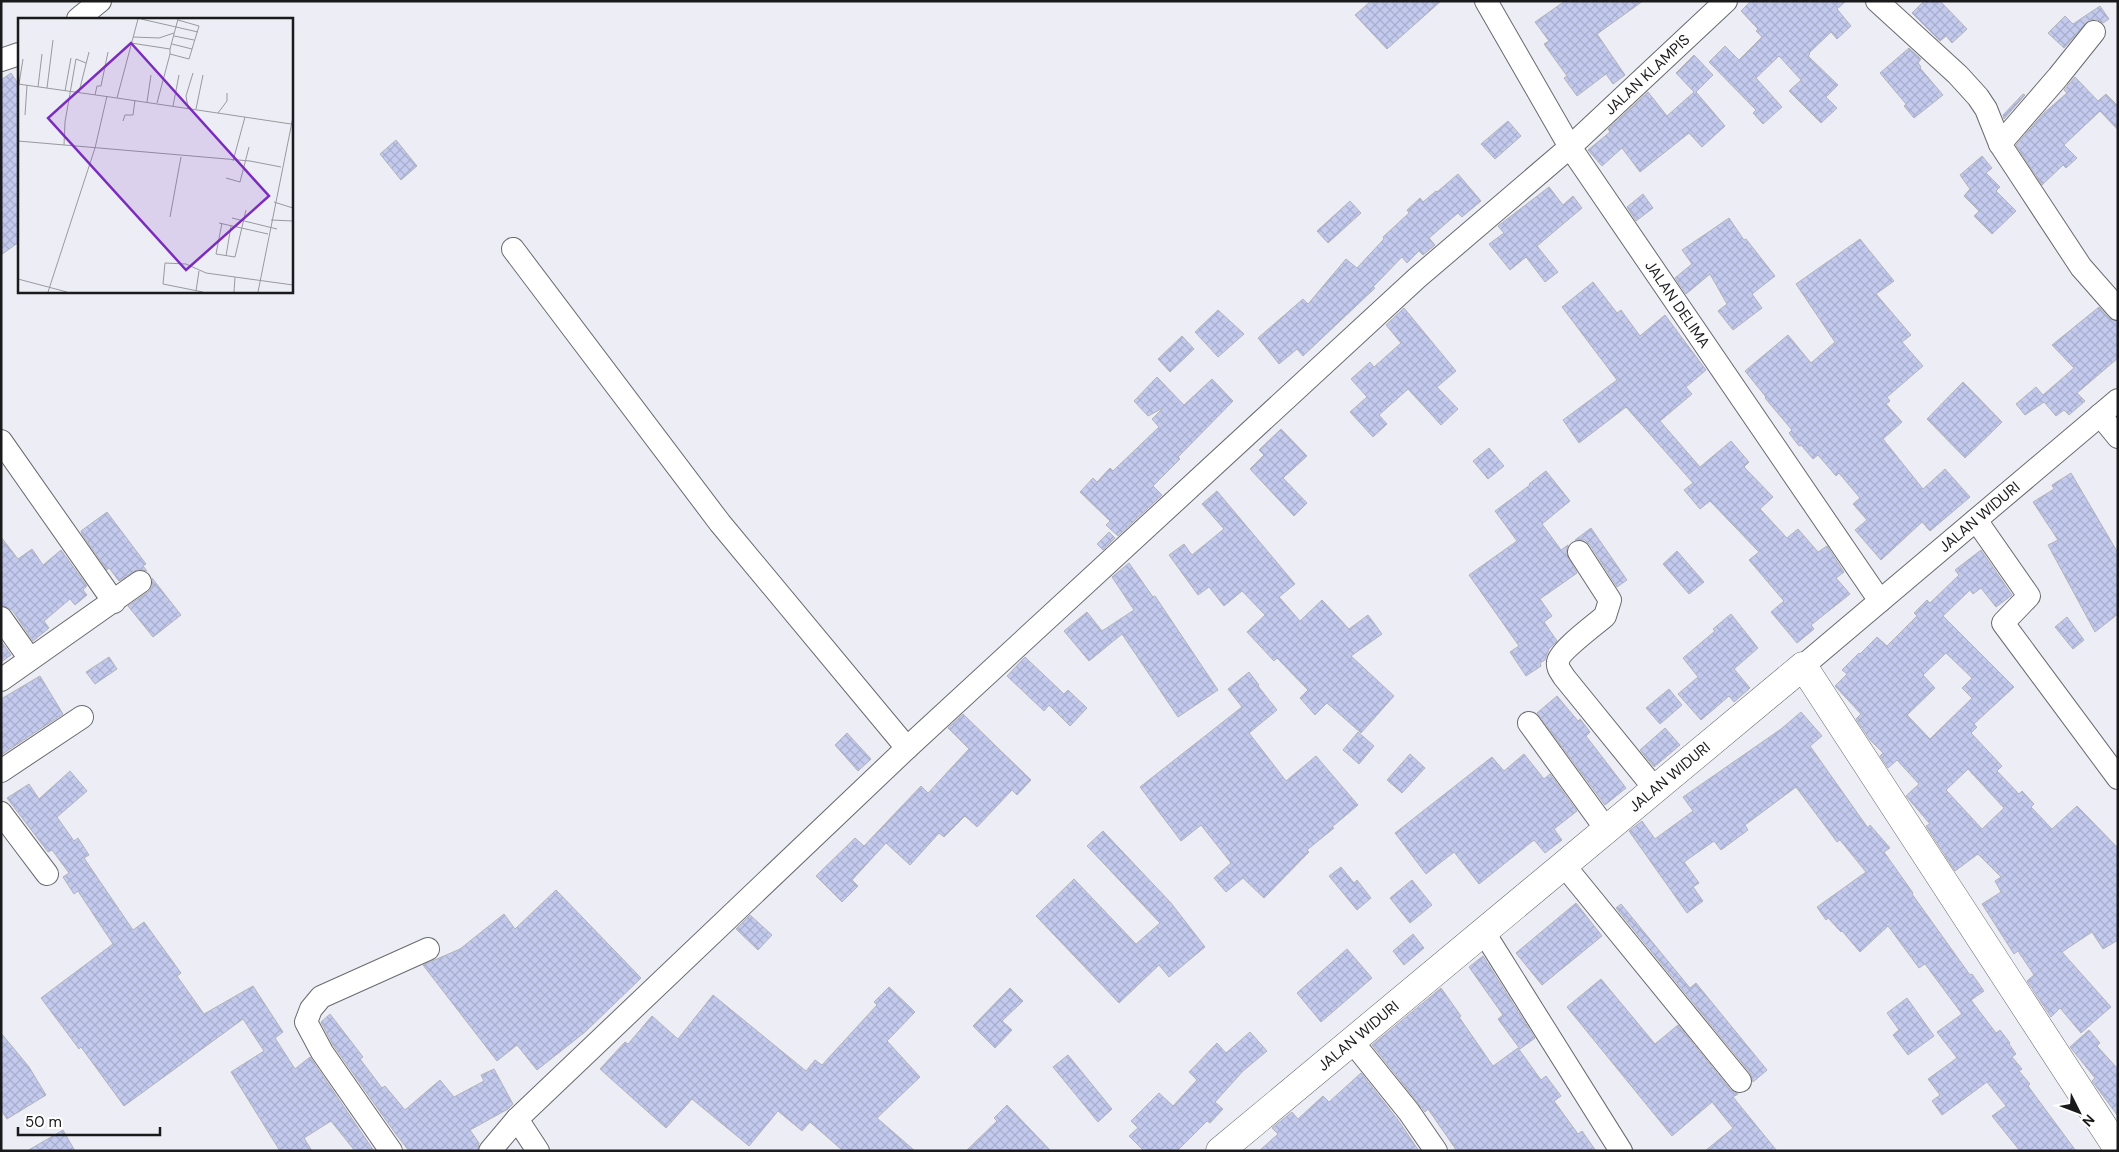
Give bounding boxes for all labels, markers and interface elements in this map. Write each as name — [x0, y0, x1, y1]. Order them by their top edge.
inset map — [18, 18, 292, 292]
street label: JALAN KLAMPIS — [1601, 30, 1694, 119]
street label: JALAN DELIMA — [1640, 257, 1715, 352]
street label: JALAN WIDURI — [1935, 477, 2024, 557]
street label: JALAN WIDURI — [1625, 737, 1715, 817]
street label: JALAN WIDURI — [1314, 996, 1403, 1076]
north arrow — [2054, 1087, 2104, 1137]
scale bar — [18, 1104, 160, 1136]
text: N — [2079, 1111, 2099, 1131]
text: 50 m — [25, 1112, 62, 1132]

